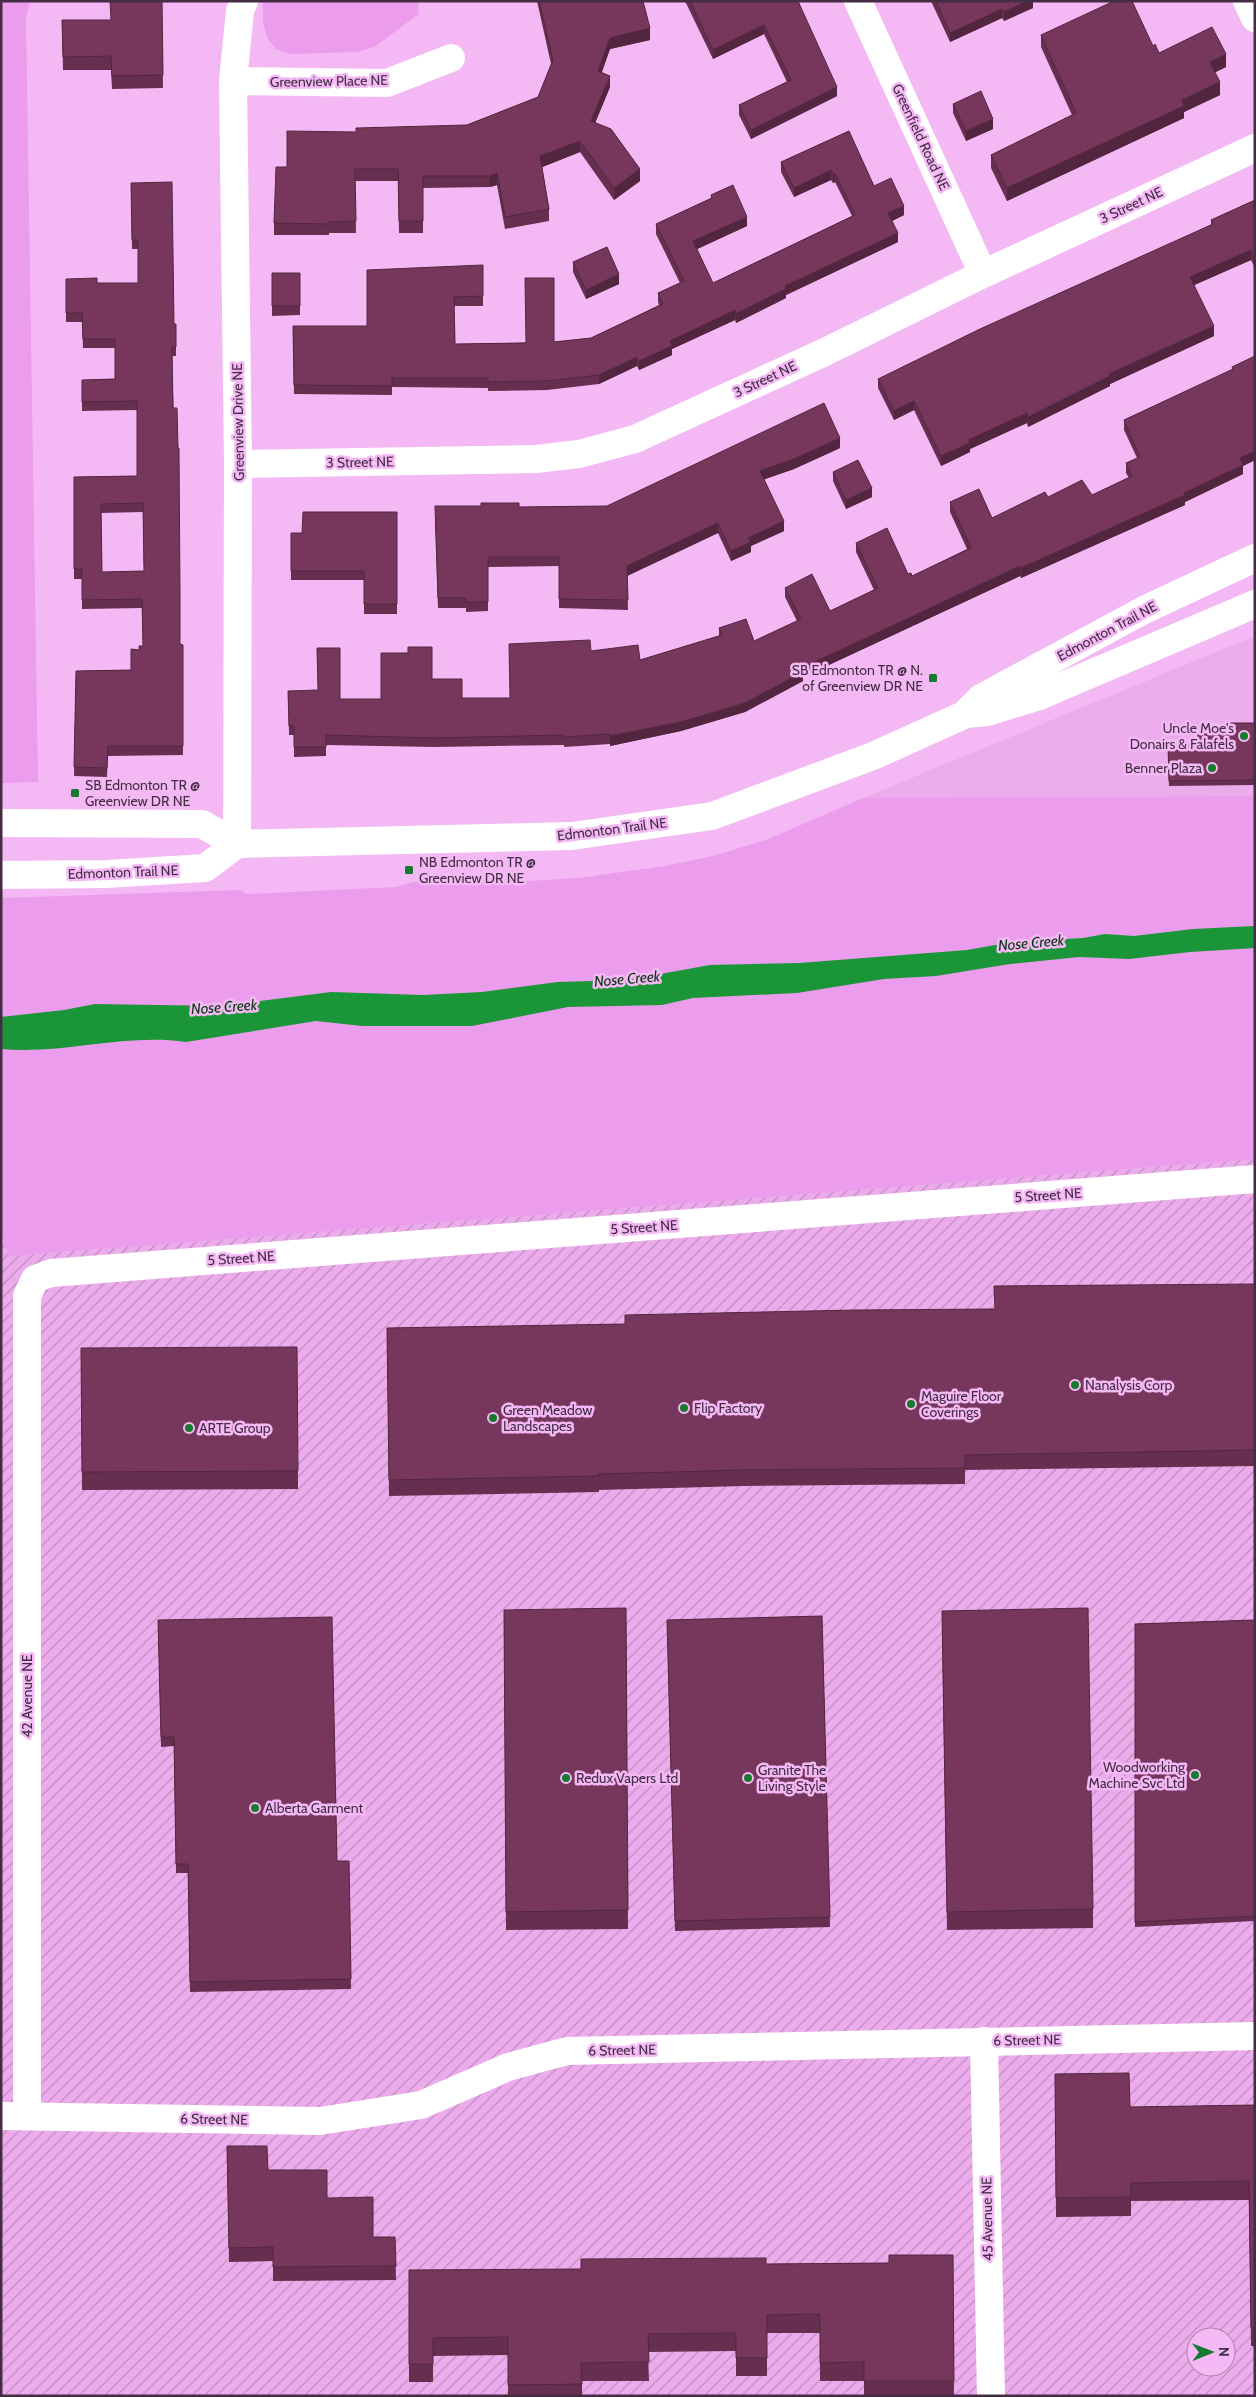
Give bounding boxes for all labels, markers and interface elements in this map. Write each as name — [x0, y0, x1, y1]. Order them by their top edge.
street label: Greenview Place NE — [270, 71, 388, 91]
street label: Greenfield Road NE — [888, 81, 954, 193]
street label: 3 Street NE — [1097, 182, 1166, 227]
street label: 3 Street NE — [731, 356, 800, 401]
street label: Greenview Drive NE — [228, 363, 248, 481]
street label: 3 Street NE — [326, 452, 394, 472]
street label: Edmonton Trail NE — [1054, 597, 1160, 665]
place label: SB Edmonton TR @ N. of Greenview DR NE — [792, 661, 923, 695]
marker: SB Edmonton TR @ N. of Greenview DR NE — [927, 672, 939, 684]
place label: Uncle Moe's Donairs & Falafels — [1130, 719, 1234, 753]
marker: Uncle Moe's Donairs & Falafels — [1238, 730, 1250, 742]
place label: Benner Plaza — [1125, 759, 1202, 777]
marker: Benner Plaza — [1206, 762, 1218, 774]
place label: SB Edmonton TR @ Greenview DR NE — [85, 776, 200, 810]
marker: SB Edmonton TR @ Greenview DR NE — [69, 787, 81, 799]
street label: Edmonton Trail NE — [556, 813, 668, 845]
place label: NB Edmonton TR @ Greenview DR NE — [419, 853, 536, 887]
street label: Edmonton Trail NE — [67, 861, 179, 883]
marker: NB Edmonton TR @ Greenview DR NE — [403, 864, 415, 876]
water label: Nose Creek — [997, 931, 1065, 955]
water label: Nose Creek — [593, 967, 661, 991]
water label: Nose Creek — [190, 996, 258, 1018]
street label: 5 Street NE — [1014, 1184, 1083, 1206]
street label: 5 Street NE — [610, 1216, 679, 1238]
street label: 5 Street NE — [207, 1247, 276, 1269]
place label: Nanalysis Corp — [1085, 1376, 1172, 1394]
marker: Nanalysis Corp — [1069, 1379, 1081, 1391]
place label: Maguire Floor Coverings — [921, 1387, 1002, 1421]
marker: Maguire Floor Coverings — [905, 1398, 917, 1410]
place label: Flip Factory — [694, 1399, 762, 1417]
place label: Green Meadow Landscapes — [503, 1401, 593, 1435]
marker: Flip Factory — [678, 1402, 690, 1414]
marker: Green Meadow Landscapes — [487, 1412, 499, 1424]
place label: ARTE Group — [199, 1419, 271, 1437]
marker: ARTE Group — [183, 1422, 195, 1434]
street label: 42 Avenue NE — [18, 1654, 36, 1738]
place label: Woodworking Machine Svc Ltd — [1089, 1758, 1186, 1792]
place label: Granite The Living Style — [758, 1761, 826, 1795]
place label: Redux Vapers Ltd — [576, 1769, 678, 1787]
marker: Woodworking Machine Svc Ltd — [1189, 1769, 1201, 1781]
marker: Redux Vapers Ltd — [560, 1772, 572, 1784]
marker: Granite The Living Style — [742, 1772, 754, 1784]
place label: Alberta Garment — [265, 1799, 363, 1817]
marker: Alberta Garment — [249, 1802, 261, 1814]
street label: 6 Street NE — [993, 2030, 1061, 2050]
street label: 6 Street NE — [588, 2040, 656, 2060]
street label: 6 Street NE — [180, 2109, 248, 2129]
street label: 45 Avenue NE — [977, 2177, 997, 2261]
north arrow — [1186, 2327, 1236, 2377]
text: N — [1215, 2347, 1233, 2357]

